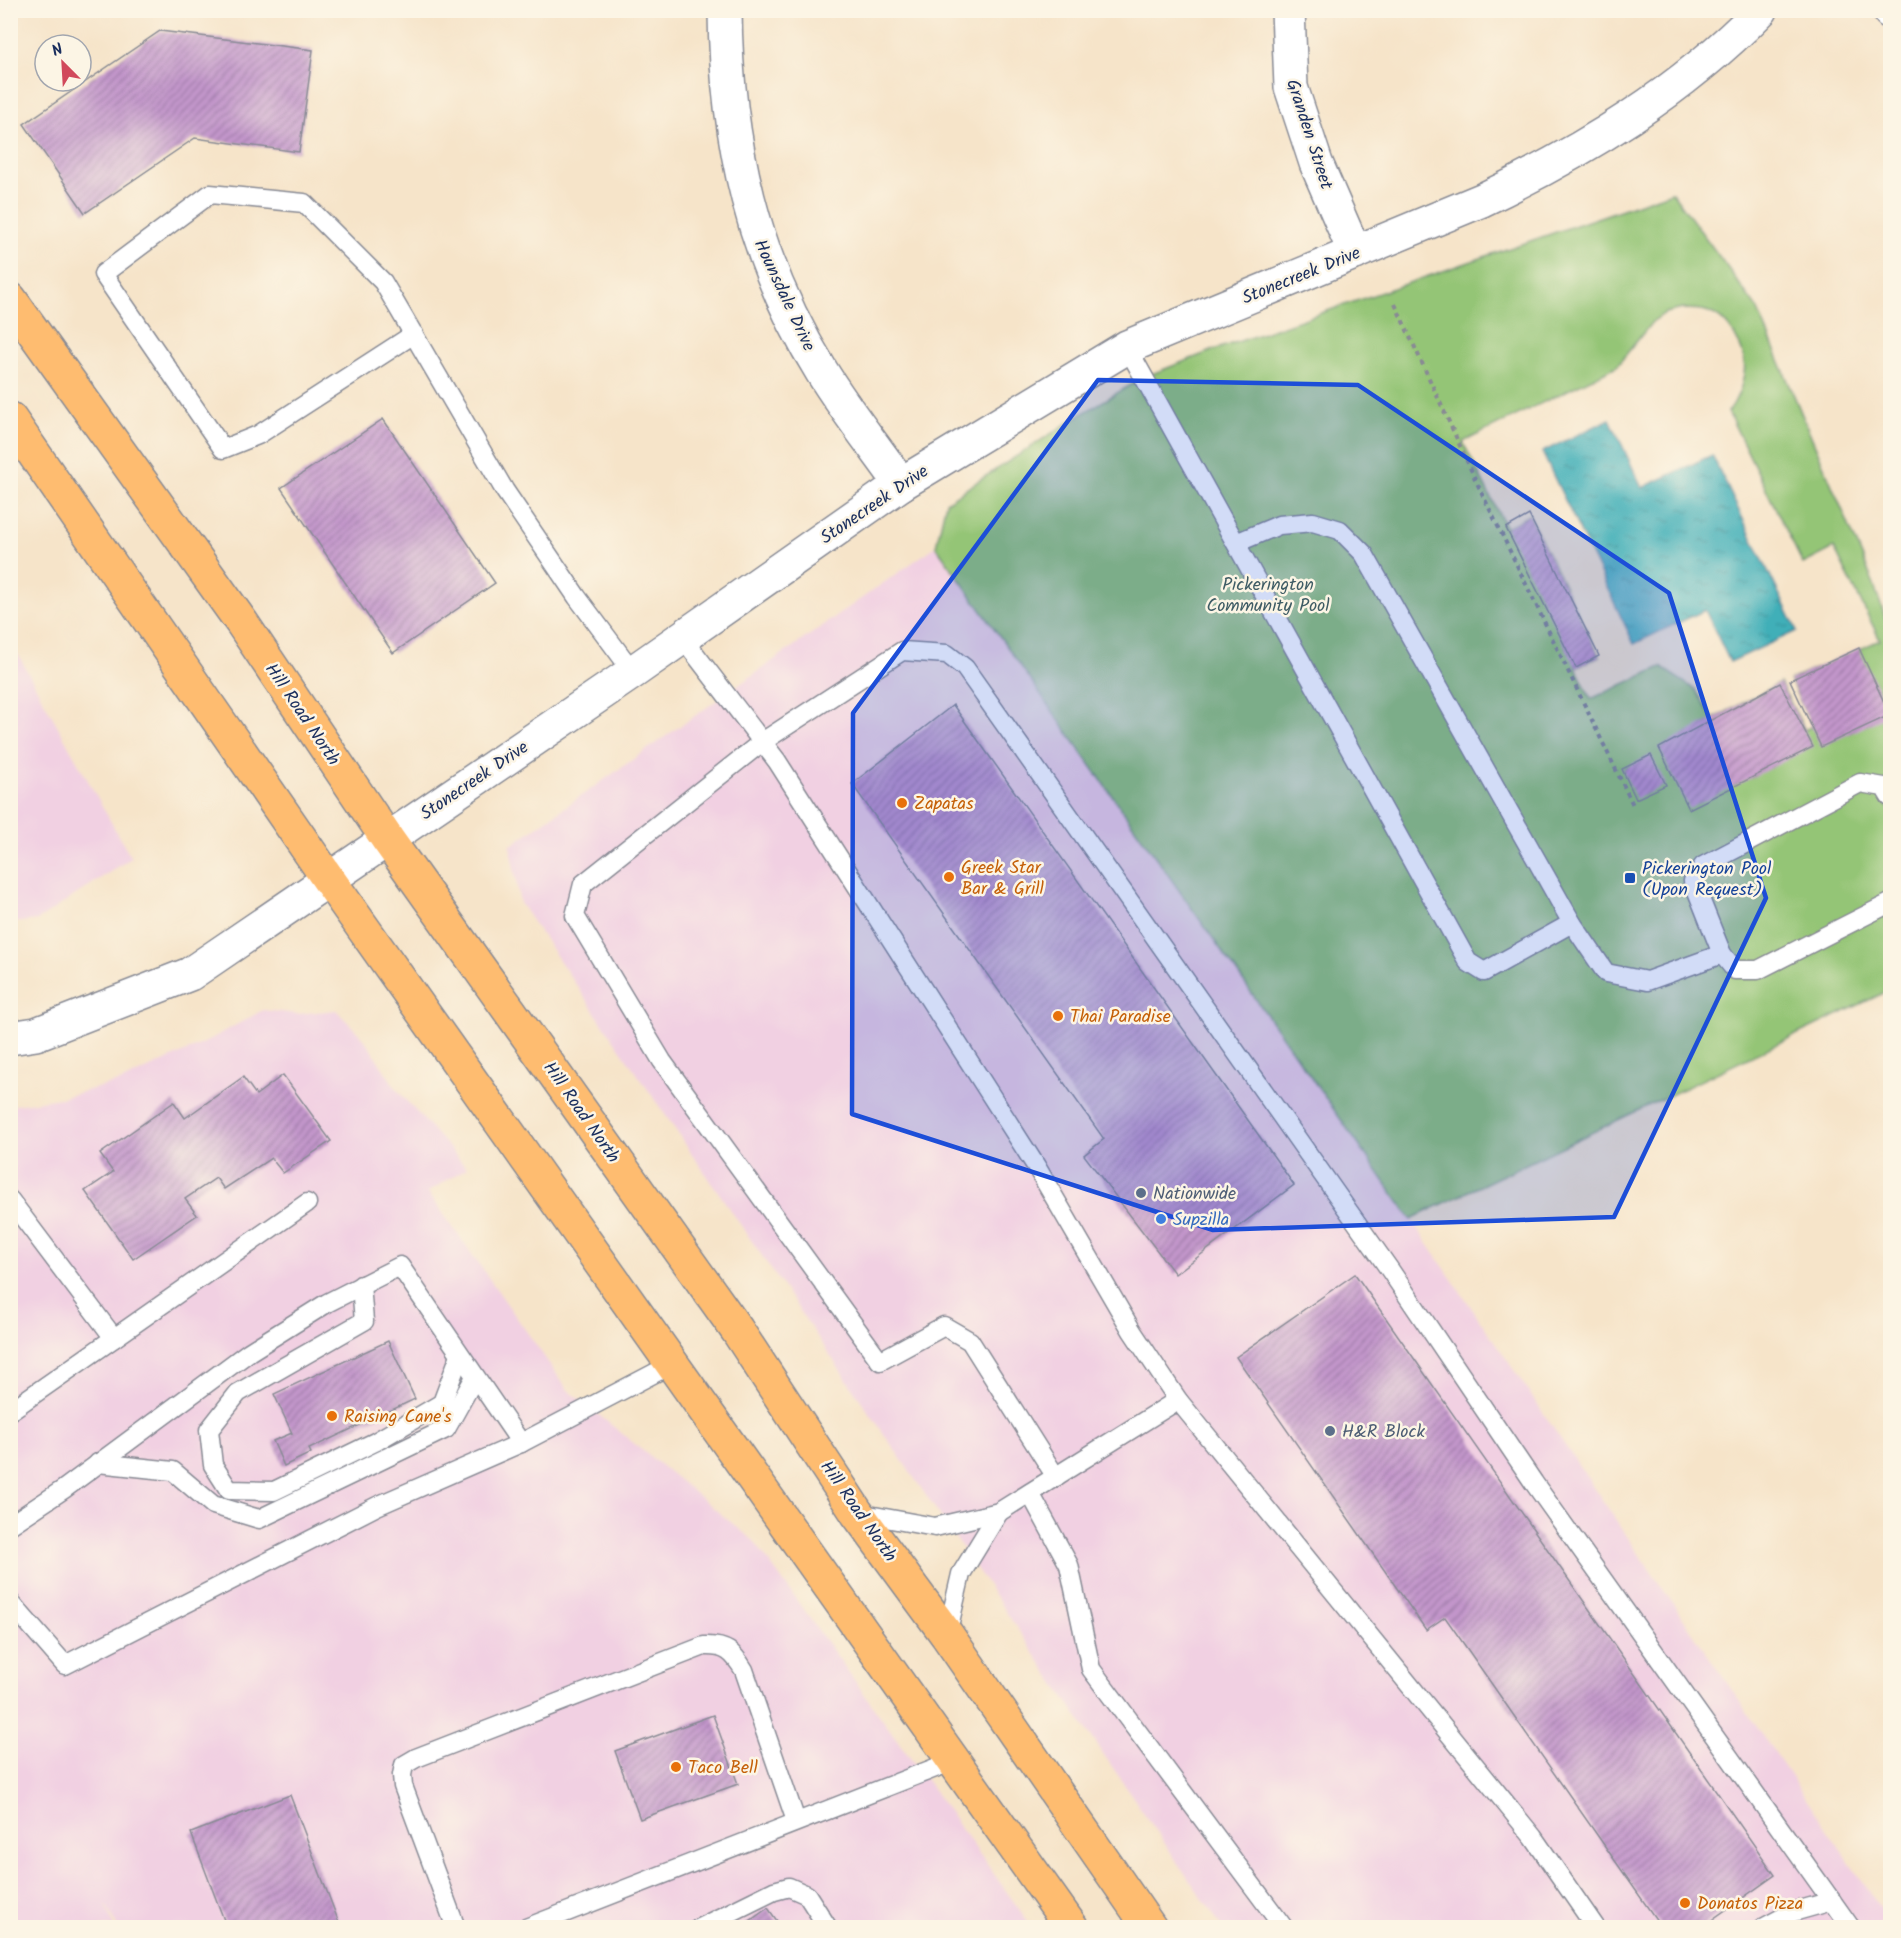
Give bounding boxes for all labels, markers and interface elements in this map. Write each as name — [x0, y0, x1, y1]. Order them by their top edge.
north arrow — [33, 33, 93, 93]
text: N — [48, 37, 67, 64]
street label: Granden Street — [1277, 76, 1340, 194]
street label: Hounsdale Drive — [745, 235, 822, 357]
street label: Stonecreek Drive — [1238, 239, 1365, 313]
street label: Stonecreek Drive — [815, 458, 935, 552]
park label: Pickerington Community Pool — [1206, 571, 1330, 621]
street label: Hill Road North — [257, 658, 347, 772]
street label: Stonecreek Drive — [415, 734, 535, 828]
place label: Zapatas — [914, 790, 974, 819]
marker: Zapatas — [895, 796, 909, 810]
place label: Greek Star Bar & Grill — [961, 854, 1045, 904]
place label: Pickerington Pool (Upon Request) — [1642, 855, 1772, 905]
marker: Greek Star Bar & Grill — [942, 870, 956, 884]
marker: Pickerington Pool (Upon Request) — [1623, 871, 1637, 885]
place label: Thai Paradise — [1070, 1003, 1171, 1032]
marker: Thai Paradise — [1051, 1009, 1065, 1023]
street label: Hill Road North — [535, 1056, 627, 1170]
place label: Nationwide — [1153, 1180, 1236, 1209]
marker: Nationwide — [1134, 1186, 1148, 1200]
place label: Supzilla — [1173, 1206, 1229, 1235]
marker: Supzilla — [1154, 1212, 1168, 1226]
place label: Raising Cane's — [344, 1403, 452, 1432]
marker: Raising Cane's — [325, 1409, 339, 1423]
place label: H&R Block — [1342, 1418, 1426, 1447]
marker: H&R Block — [1323, 1424, 1337, 1438]
street label: Hill Road North — [812, 1455, 904, 1569]
place label: Taco Bell — [688, 1754, 758, 1783]
marker: Taco Bell — [669, 1760, 683, 1774]
place label: Donatos Pizza — [1697, 1890, 1803, 1919]
marker: Donatos Pizza — [1678, 1896, 1692, 1910]

